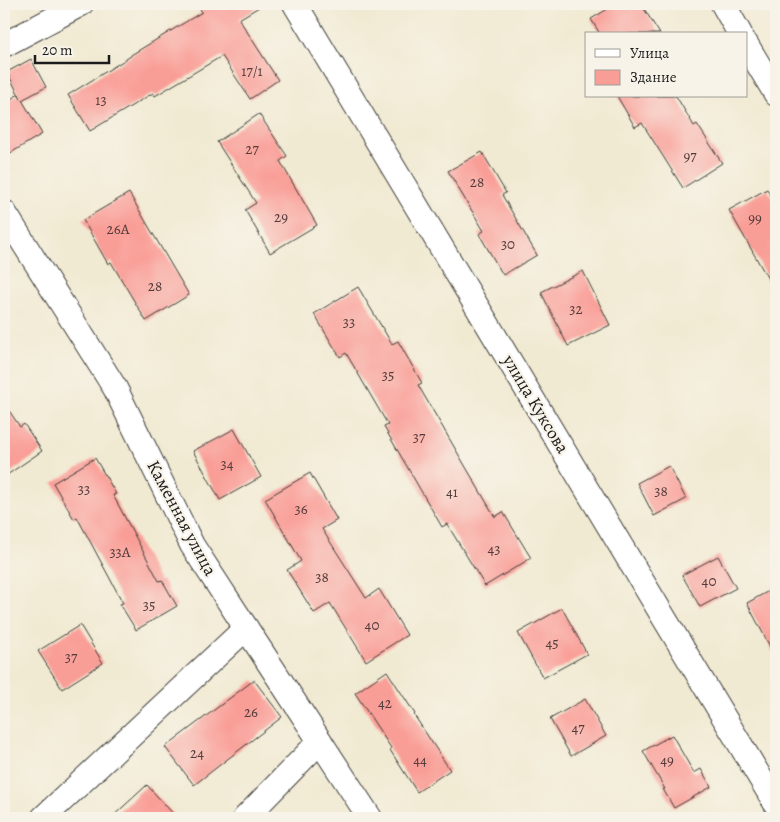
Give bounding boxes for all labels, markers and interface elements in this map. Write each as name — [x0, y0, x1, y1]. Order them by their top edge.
scale bar — [35, 32, 109, 64]
legend — [585, 32, 748, 98]
text: 20 m — [42, 40, 73, 60]
text: Улица — [630, 43, 669, 63]
house number: 17/1 — [241, 61, 263, 81]
text: Здание — [630, 67, 677, 87]
house number: 13 — [95, 90, 107, 110]
house number: 27 — [245, 139, 259, 159]
house number: 97 — [683, 146, 697, 166]
house number: 28 — [470, 172, 484, 192]
house number: 29 — [274, 207, 288, 227]
house number: 99 — [748, 208, 762, 228]
house number: 26А — [107, 219, 130, 239]
house number: 30 — [501, 234, 515, 254]
house number: 28 — [148, 276, 162, 296]
house number: 32 — [569, 299, 583, 319]
house number: 33 — [343, 312, 355, 332]
street label: улица Куксова — [497, 349, 575, 458]
house number: 35 — [382, 365, 394, 385]
house number: 37 — [413, 427, 426, 447]
house number: 34 — [220, 454, 234, 474]
street label: Каменная улица — [142, 456, 223, 580]
house number: 33 — [78, 479, 90, 499]
house number: 38 — [654, 481, 668, 501]
house number: 41 — [446, 482, 458, 502]
house number: 36 — [294, 499, 308, 519]
house number: 43 — [487, 539, 501, 559]
house number: 33А — [109, 542, 131, 562]
house number: 38 — [315, 567, 329, 587]
house number: 40 — [702, 571, 716, 591]
house number: 35 — [143, 595, 155, 615]
house number: 40 — [365, 615, 379, 635]
house number: 45 — [545, 633, 559, 653]
house number: 37 — [65, 647, 78, 667]
house number: 42 — [378, 693, 392, 713]
house number: 26 — [244, 702, 258, 722]
house number: 47 — [571, 718, 585, 738]
house number: 24 — [190, 743, 204, 763]
house number: 44 — [413, 750, 427, 770]
house number: 49 — [660, 750, 674, 770]

